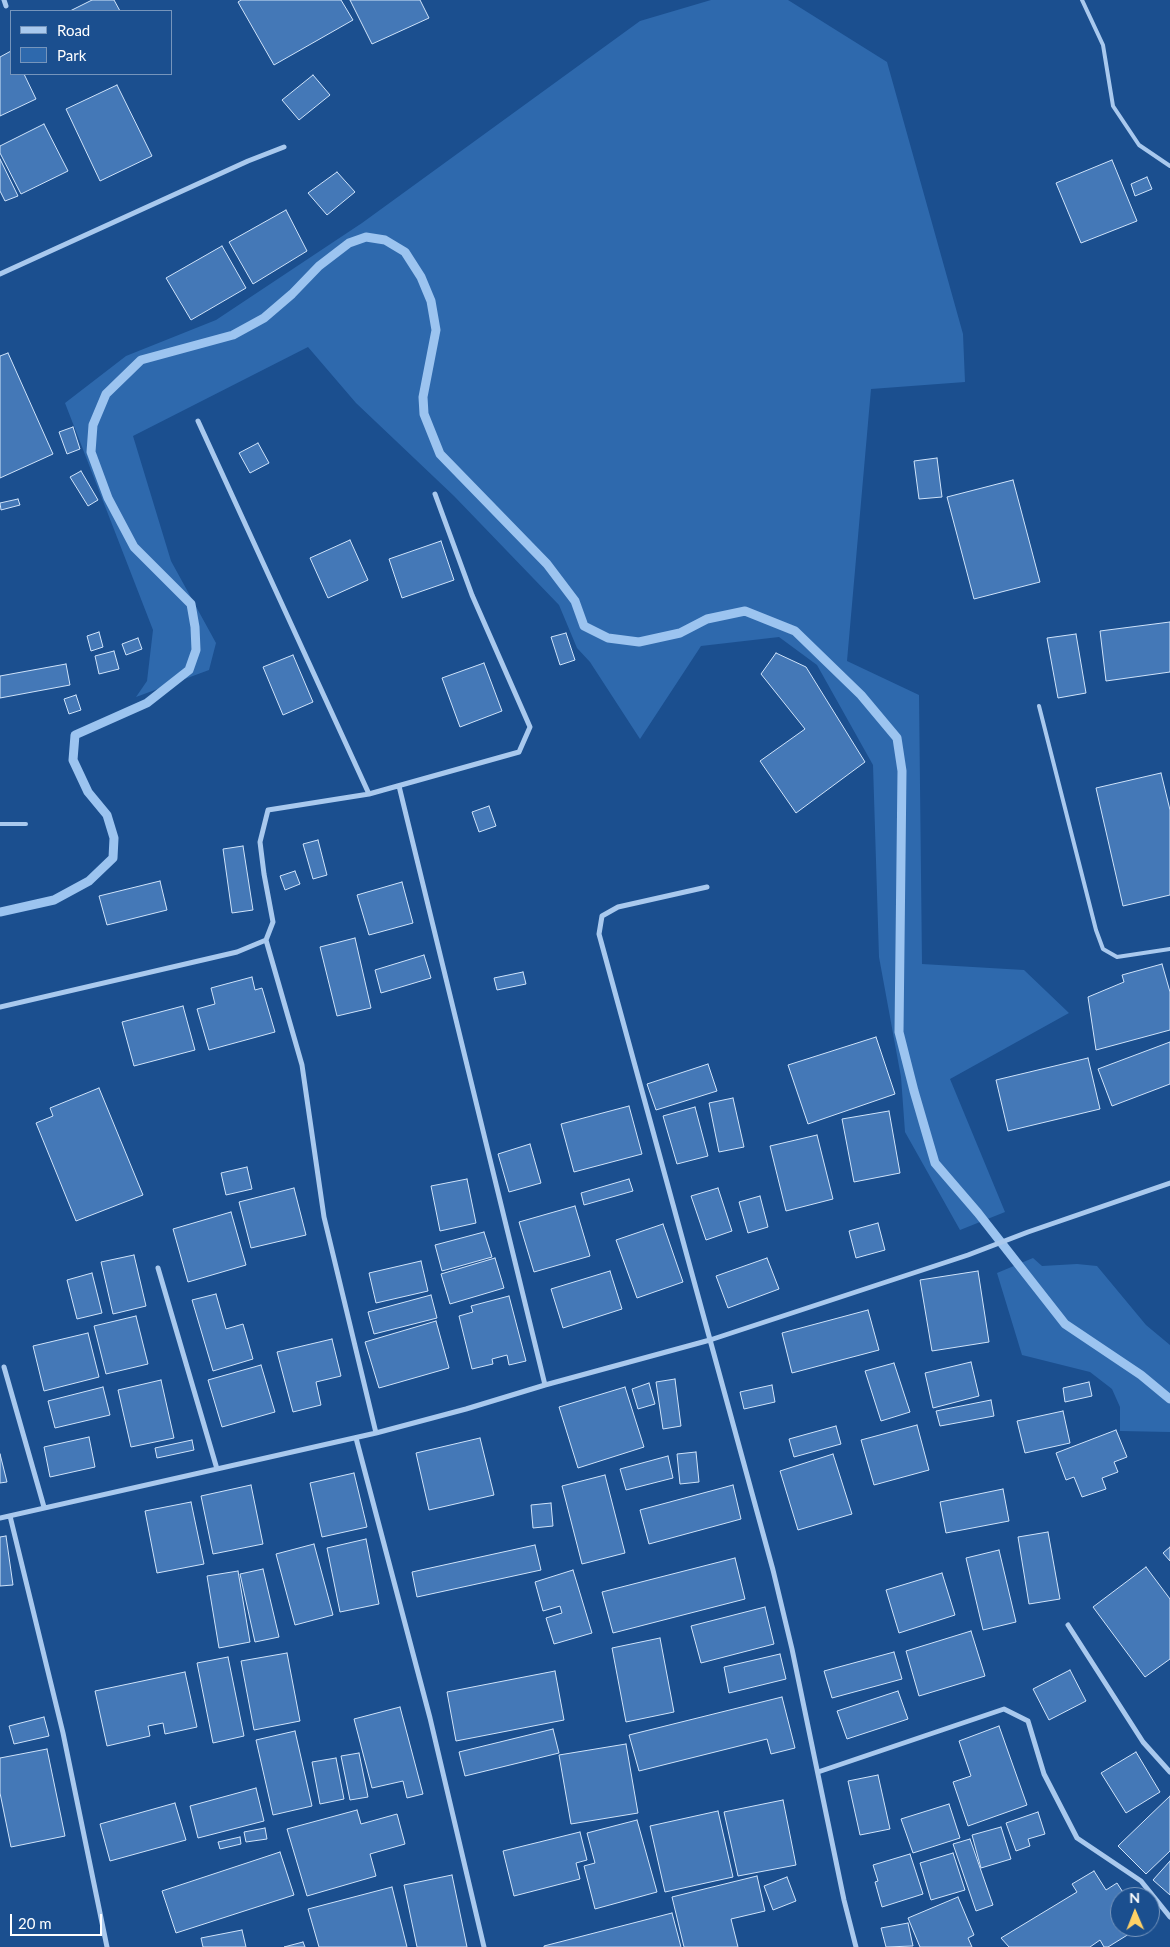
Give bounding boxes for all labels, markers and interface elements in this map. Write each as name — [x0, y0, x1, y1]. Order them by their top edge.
legend — [10, 10, 172, 75]
text: Road — [57, 21, 90, 39]
text: Park — [57, 46, 86, 64]
north arrow — [1110, 1887, 1160, 1937]
text: N — [1129, 1889, 1140, 1906]
scale bar — [12, 1904, 105, 1936]
text: 20 m — [18, 1914, 52, 1932]

